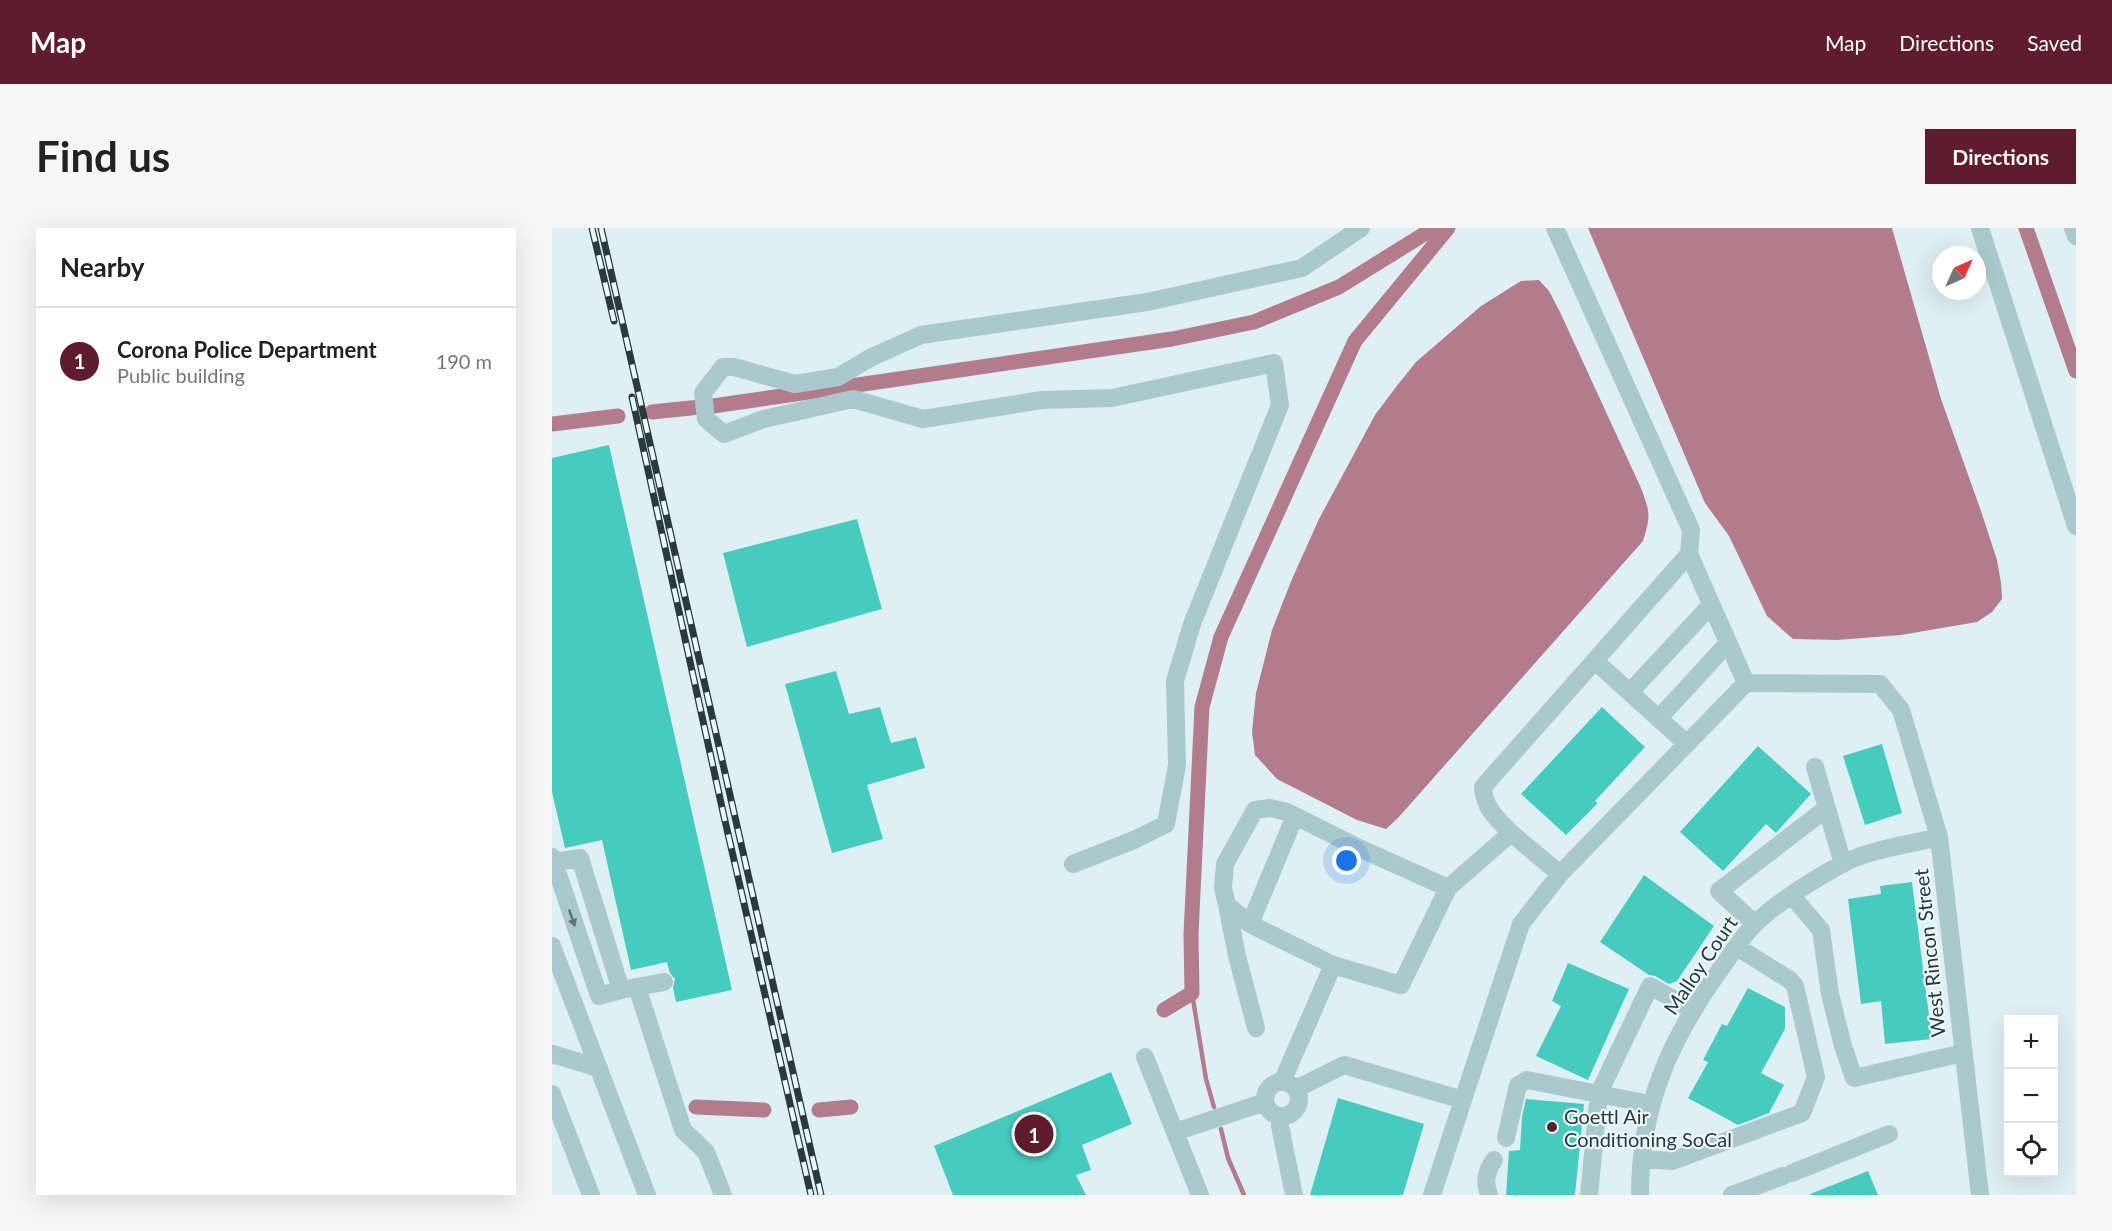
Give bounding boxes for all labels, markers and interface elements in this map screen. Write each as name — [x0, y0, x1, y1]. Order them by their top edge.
text: Map — [30, 25, 86, 59]
text: Map — [1825, 30, 1866, 55]
text: Directions — [1899, 30, 1994, 55]
text: Saved — [2027, 30, 2082, 55]
button: Directions — [1925, 129, 2076, 184]
text: Find us — [36, 131, 170, 181]
north arrow — [1932, 246, 1986, 300]
text: Nearby — [60, 251, 145, 283]
text: Corona Police Department — [117, 336, 377, 363]
text: 1 — [74, 349, 85, 373]
text: 190 m — [436, 349, 492, 373]
text: Public building — [117, 363, 245, 387]
your location — [1332, 846, 1361, 875]
street label: West Rincon Street — [1908, 868, 1950, 1038]
one-way arrow — [568, 909, 578, 927]
street label: Malloy Court — [1658, 911, 1742, 1019]
map controls — [2004, 1015, 2058, 1177]
button: + — [2004, 1015, 2058, 1069]
button: − — [2004, 1069, 2058, 1123]
place label: Goettl Air Conditioning SoCal — [1564, 1104, 1732, 1151]
pin: 1 — [1014, 1112, 1054, 1156]
marker: Goettl Air Conditioning SoCal — [1545, 1120, 1559, 1134]
button: locate — [2004, 1123, 2058, 1177]

